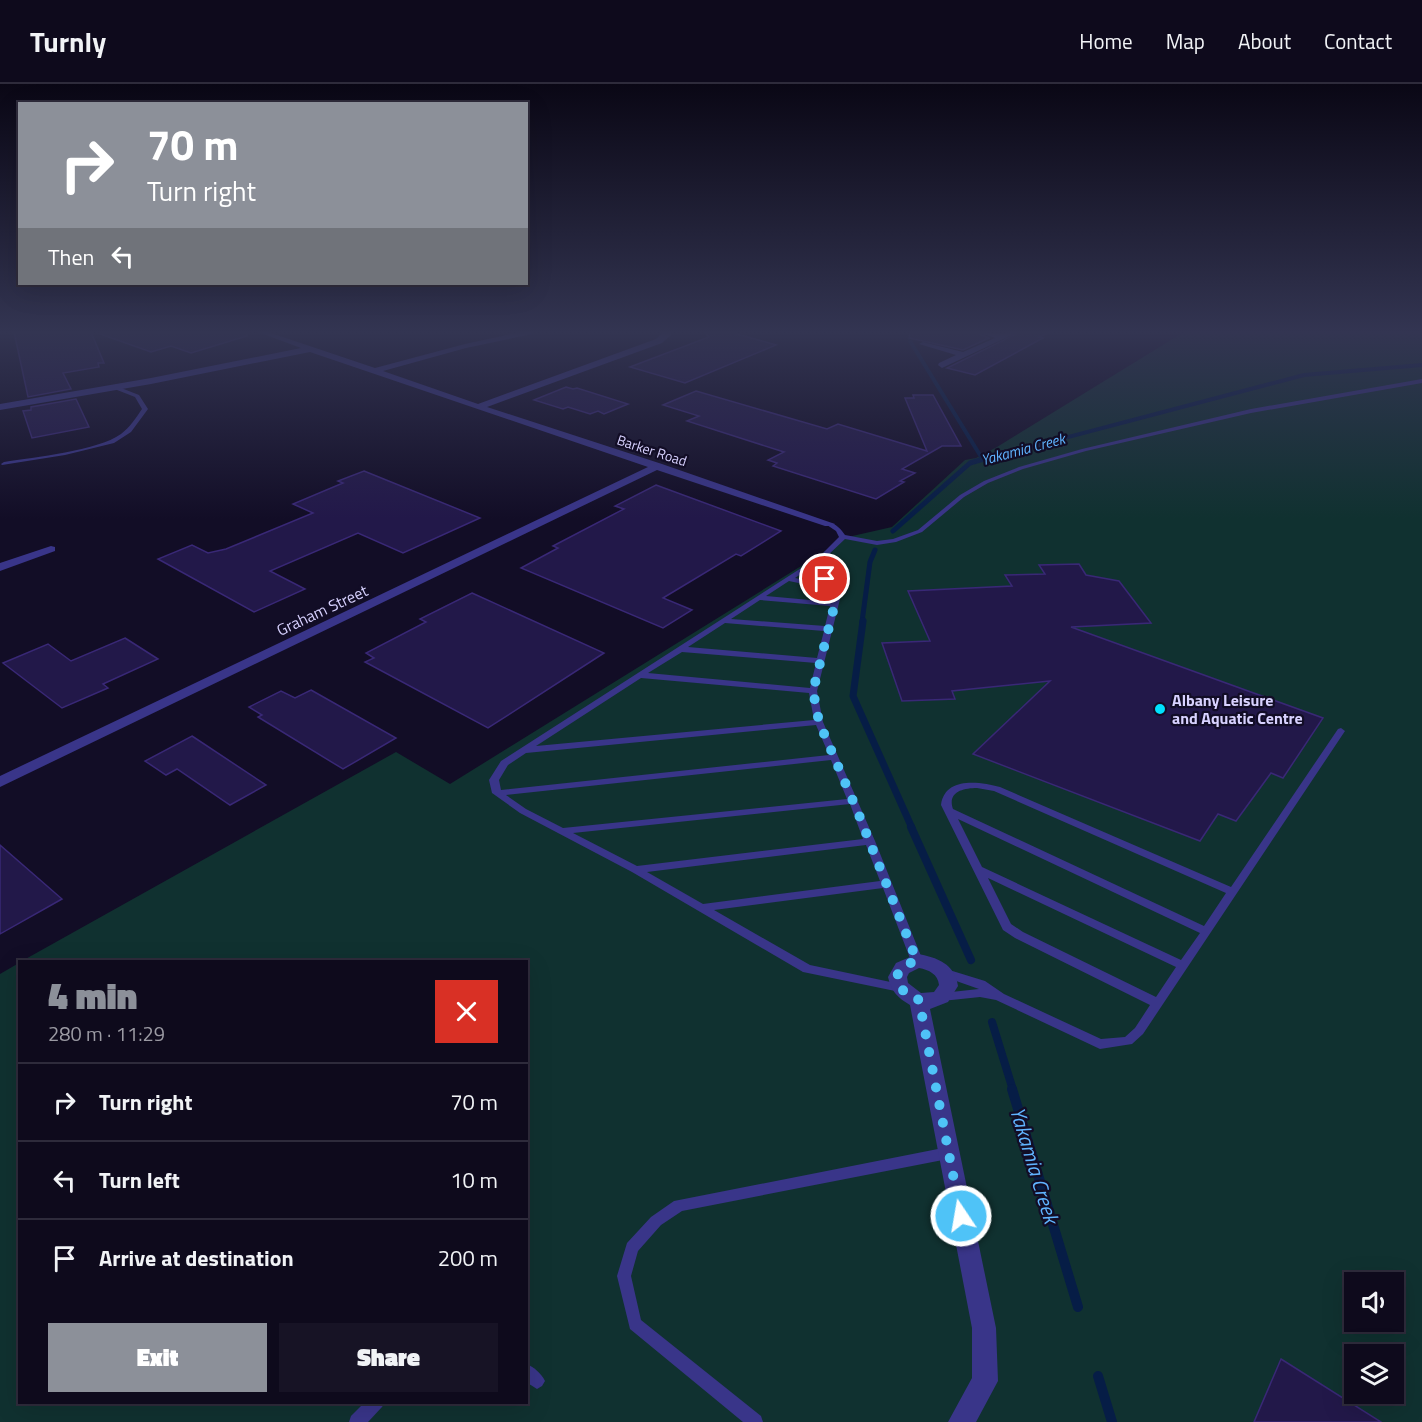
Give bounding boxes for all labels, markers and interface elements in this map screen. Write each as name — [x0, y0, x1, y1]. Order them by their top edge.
text: Turnly — [30, 20, 106, 63]
text: Home — [1079, 25, 1133, 57]
text: Map — [1166, 25, 1205, 57]
text: About — [1238, 25, 1291, 57]
text: Contact — [1324, 25, 1392, 57]
text: 70 m — [147, 112, 239, 176]
icon: right — [48, 126, 126, 204]
text: Turn right — [147, 170, 256, 211]
text: Then — [48, 240, 94, 274]
icon: left — [106, 240, 139, 273]
water label: Yakamia Creek — [978, 426, 1070, 471]
street label: Barker Road — [614, 429, 690, 471]
pin — [799, 553, 850, 604]
icon: arrive — [808, 562, 841, 595]
street label: Graham Street — [272, 578, 372, 642]
place label: Albany Leisure and Aquatic Centre — [1172, 688, 1303, 730]
marker: Albany Leisure and Aquatic Centre — [1153, 702, 1167, 716]
text: 4 min — [48, 968, 137, 1023]
button: close — [435, 980, 498, 1043]
text: 280 m · 11:29 — [48, 1018, 165, 1049]
text: Turn right — [99, 1085, 193, 1119]
text: 70 m — [450, 1085, 498, 1119]
icon: right — [48, 1086, 81, 1119]
water label: Yakamia Creek — [1002, 1103, 1069, 1230]
text: Turn left — [99, 1163, 180, 1197]
text: 10 m — [450, 1163, 498, 1197]
icon: left — [48, 1164, 81, 1197]
position arrow — [929, 1184, 993, 1248]
text: Arrive at destination — [99, 1241, 294, 1275]
text: 200 m — [438, 1241, 498, 1275]
icon: arrive — [48, 1242, 81, 1275]
map controls — [1344, 1272, 1404, 1404]
button: sound — [1344, 1272, 1404, 1332]
button: Exit — [48, 1323, 267, 1392]
button: Share — [279, 1323, 498, 1392]
button: layers — [1344, 1344, 1404, 1404]

